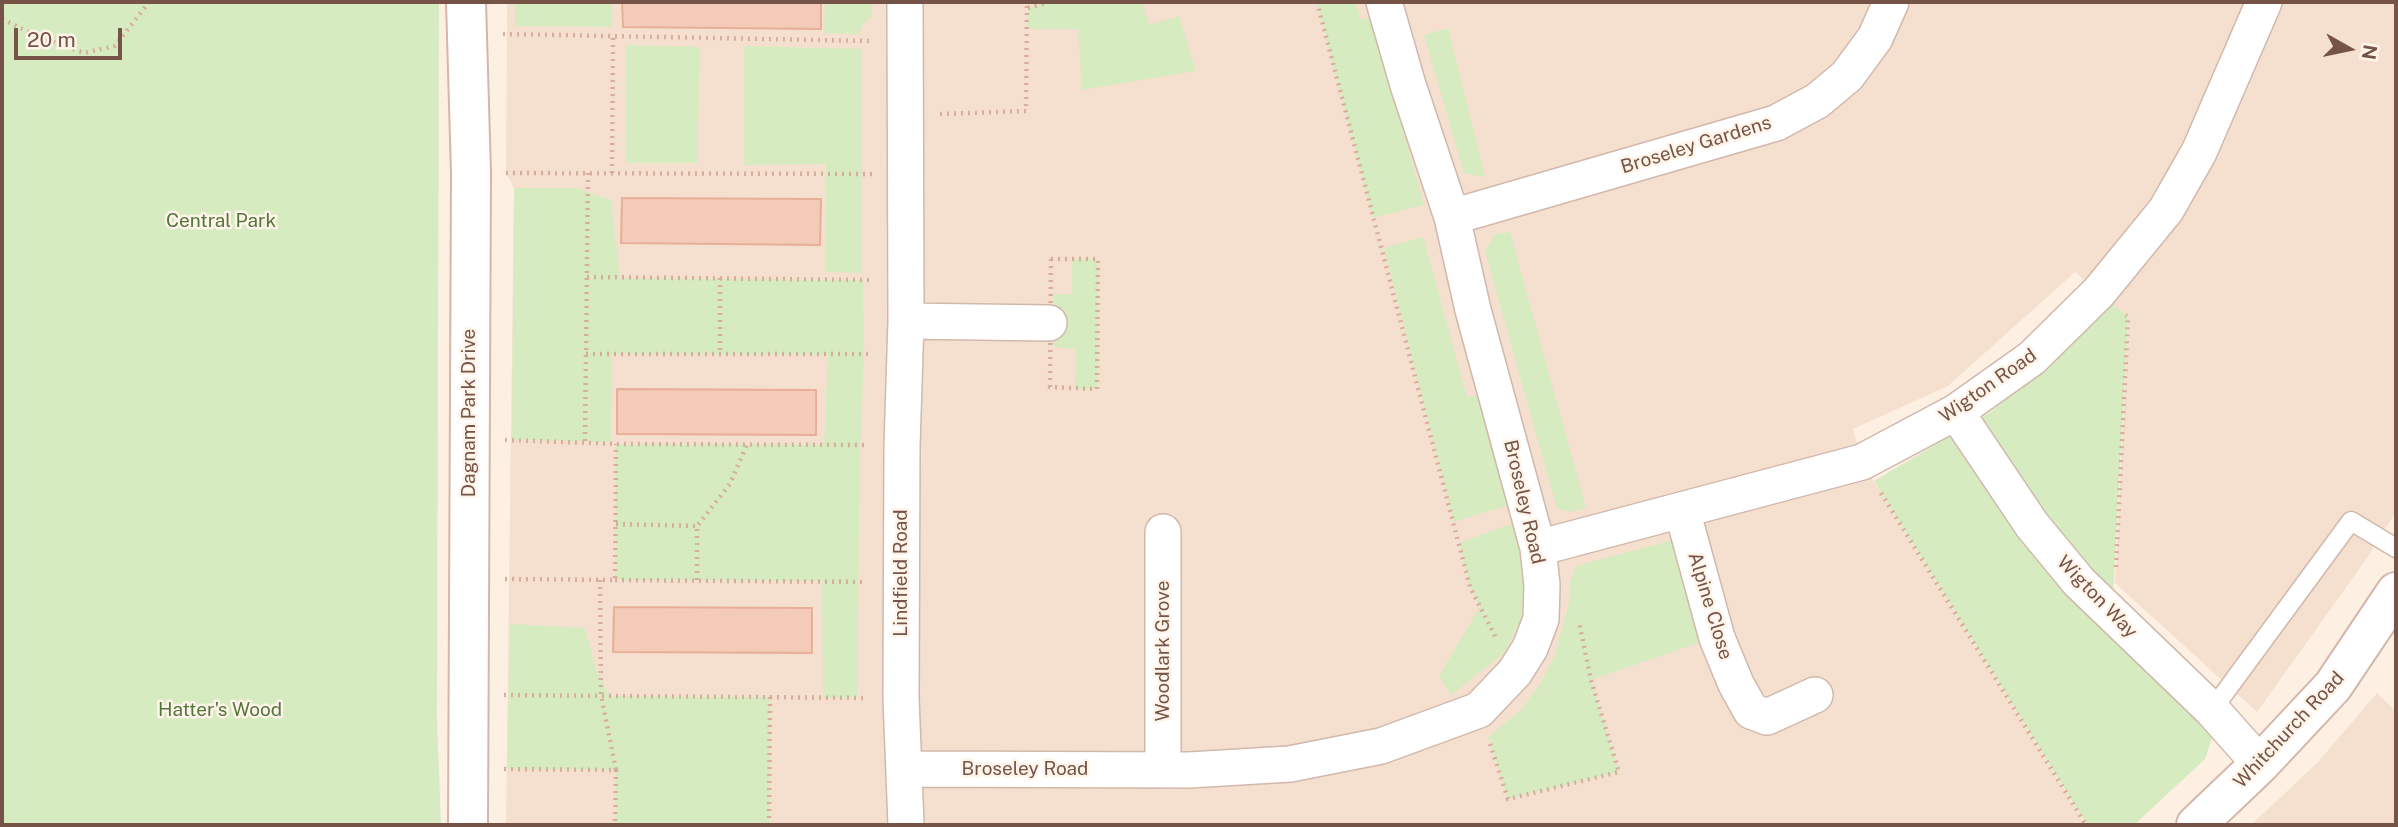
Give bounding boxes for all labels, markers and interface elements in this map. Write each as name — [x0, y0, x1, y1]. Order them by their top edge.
scale bar — [18, 14, 126, 58]
north arrow — [2314, 14, 2384, 84]
text: 20 m — [27, 27, 76, 52]
text: N — [2358, 43, 2382, 61]
street label: Broseley Gardens — [1618, 111, 1774, 179]
park label: Central Park — [166, 210, 276, 232]
street label: Dagnam Park Drive — [458, 329, 480, 497]
street label: Wigton Road — [1935, 344, 2041, 428]
street label: Broseley Road — [1499, 438, 1549, 566]
street label: Lindfield Road — [890, 509, 912, 637]
street label: Alpine Close — [1683, 550, 1737, 662]
street label: Wigton Way — [2052, 551, 2142, 643]
street label: Woodlark Grove — [1152, 581, 1174, 721]
street label: Whitchurch Road — [2229, 667, 2349, 793]
park label: Hatter's Wood — [158, 699, 282, 721]
street label: Broseley Road — [962, 758, 1088, 780]

